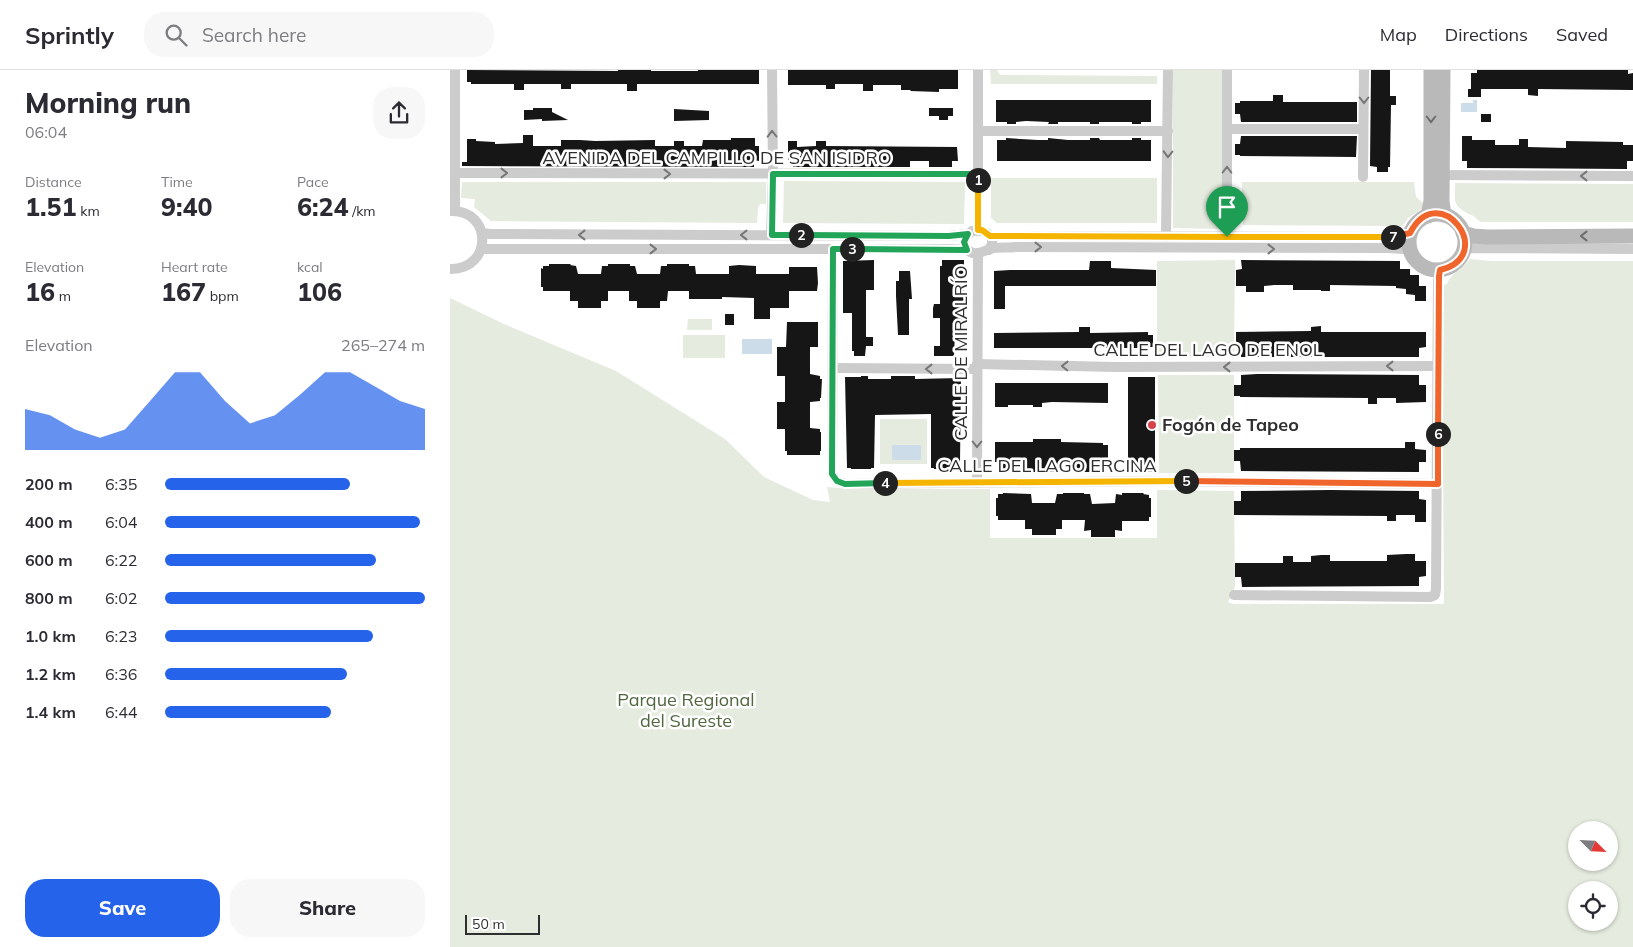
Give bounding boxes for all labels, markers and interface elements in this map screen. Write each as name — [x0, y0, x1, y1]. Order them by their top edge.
search box — [144, 12, 494, 57]
text: Sprintly — [25, 20, 114, 50]
icon: search — [162, 21, 190, 49]
text: Search here — [202, 23, 306, 47]
text: Map — [1380, 23, 1417, 46]
text: Directions — [1445, 23, 1528, 46]
text: Saved — [1556, 23, 1608, 46]
text: Morning run — [25, 85, 191, 120]
button: share — [373, 87, 425, 139]
one-way arrow — [1359, 96, 1369, 104]
one-way arrow — [1426, 115, 1436, 123]
text: 06:04 — [25, 122, 67, 142]
one-way arrow — [767, 130, 777, 138]
street label: AVENIDA DEL CAMPILLO DE SAN ISIDRO — [542, 146, 892, 169]
one-way arrow — [1163, 150, 1173, 158]
one-way arrow — [1222, 166, 1232, 174]
one-way arrow — [500, 168, 508, 178]
pin: 1 — [966, 168, 990, 192]
one-way arrow — [663, 169, 671, 179]
text: 1 — [974, 171, 983, 189]
one-way arrow — [1580, 171, 1588, 181]
text: Distance — [25, 173, 82, 191]
text: Time — [161, 173, 193, 191]
text: Pace — [297, 173, 329, 191]
pin — [1206, 186, 1248, 237]
text: 1.51 — [25, 191, 77, 222]
text: 9:40 — [161, 191, 213, 222]
text: 6:24 — [297, 191, 349, 222]
icon: arrive — [1213, 193, 1241, 221]
text: km — [77, 202, 100, 220]
text: /km — [349, 202, 376, 220]
pin: 2 — [788, 222, 814, 248]
pin: 7 — [1380, 224, 1406, 250]
text: 2 — [797, 226, 806, 244]
text: 7 — [1389, 228, 1398, 246]
one-way arrow — [578, 230, 586, 240]
one-way arrow — [740, 230, 748, 240]
one-way arrow — [1580, 231, 1588, 241]
pin: 3 — [840, 236, 864, 262]
text: 3 — [848, 240, 857, 258]
one-way arrow — [1034, 242, 1042, 253]
one-way arrow — [649, 244, 657, 254]
one-way arrow — [1267, 244, 1275, 254]
text: Elevation — [25, 258, 84, 276]
text: Heart rate — [161, 258, 228, 276]
text: kcal — [297, 258, 323, 276]
street label: CALLE DE MIRALRÍO — [949, 265, 972, 441]
text: 16 — [25, 276, 55, 307]
text: 167 — [161, 276, 206, 307]
text: 106 — [297, 276, 342, 307]
text: m — [55, 287, 71, 305]
text: bpm — [206, 287, 239, 305]
text: Elevation — [25, 335, 93, 355]
text: 265–274 m — [341, 335, 425, 355]
street label: CALLE DEL LAGO DE ENOL — [1093, 338, 1323, 361]
one-way arrow — [1060, 361, 1068, 371]
one-way arrow — [1385, 361, 1393, 371]
one-way arrow — [1223, 362, 1230, 372]
one-way arrow — [924, 364, 932, 374]
place label: Fogón de Tapeo — [1162, 413, 1299, 436]
marker: Fogón de Tapeo — [1146, 419, 1158, 431]
pin: 6 — [1426, 422, 1450, 446]
text: 6 — [1434, 425, 1443, 443]
one-way arrow — [972, 440, 982, 448]
street label: CALLE DEL LAGO ERCINA — [937, 454, 1157, 477]
pin: 5 — [1174, 468, 1198, 494]
pin: 4 — [872, 470, 898, 496]
text: 5 — [1182, 472, 1191, 490]
text: 200 m — [25, 474, 73, 494]
text: 6:35 — [105, 474, 137, 494]
text: 4 — [881, 474, 890, 492]
text: 400 m — [25, 512, 73, 532]
text: 6:04 — [105, 512, 137, 532]
text: 600 m — [25, 550, 73, 570]
text: 6:22 — [105, 550, 137, 570]
text: 800 m — [25, 588, 73, 608]
text: 6:02 — [105, 588, 137, 608]
text: 1.0 km — [25, 626, 76, 646]
text: 6:23 — [105, 626, 137, 646]
text: 1.2 km — [25, 664, 76, 684]
text: 6:36 — [105, 664, 137, 684]
park label: Parque Regional del Sureste — [617, 688, 755, 732]
text: 1.4 km — [25, 702, 76, 722]
text: 6:44 — [105, 702, 137, 722]
north arrow — [1568, 821, 1618, 871]
map controls — [1568, 821, 1618, 931]
button: Save — [25, 879, 220, 937]
button: Share — [230, 879, 425, 937]
button: locate — [1568, 881, 1618, 931]
scale bar — [465, 912, 540, 935]
text: 50 m — [472, 915, 505, 933]

